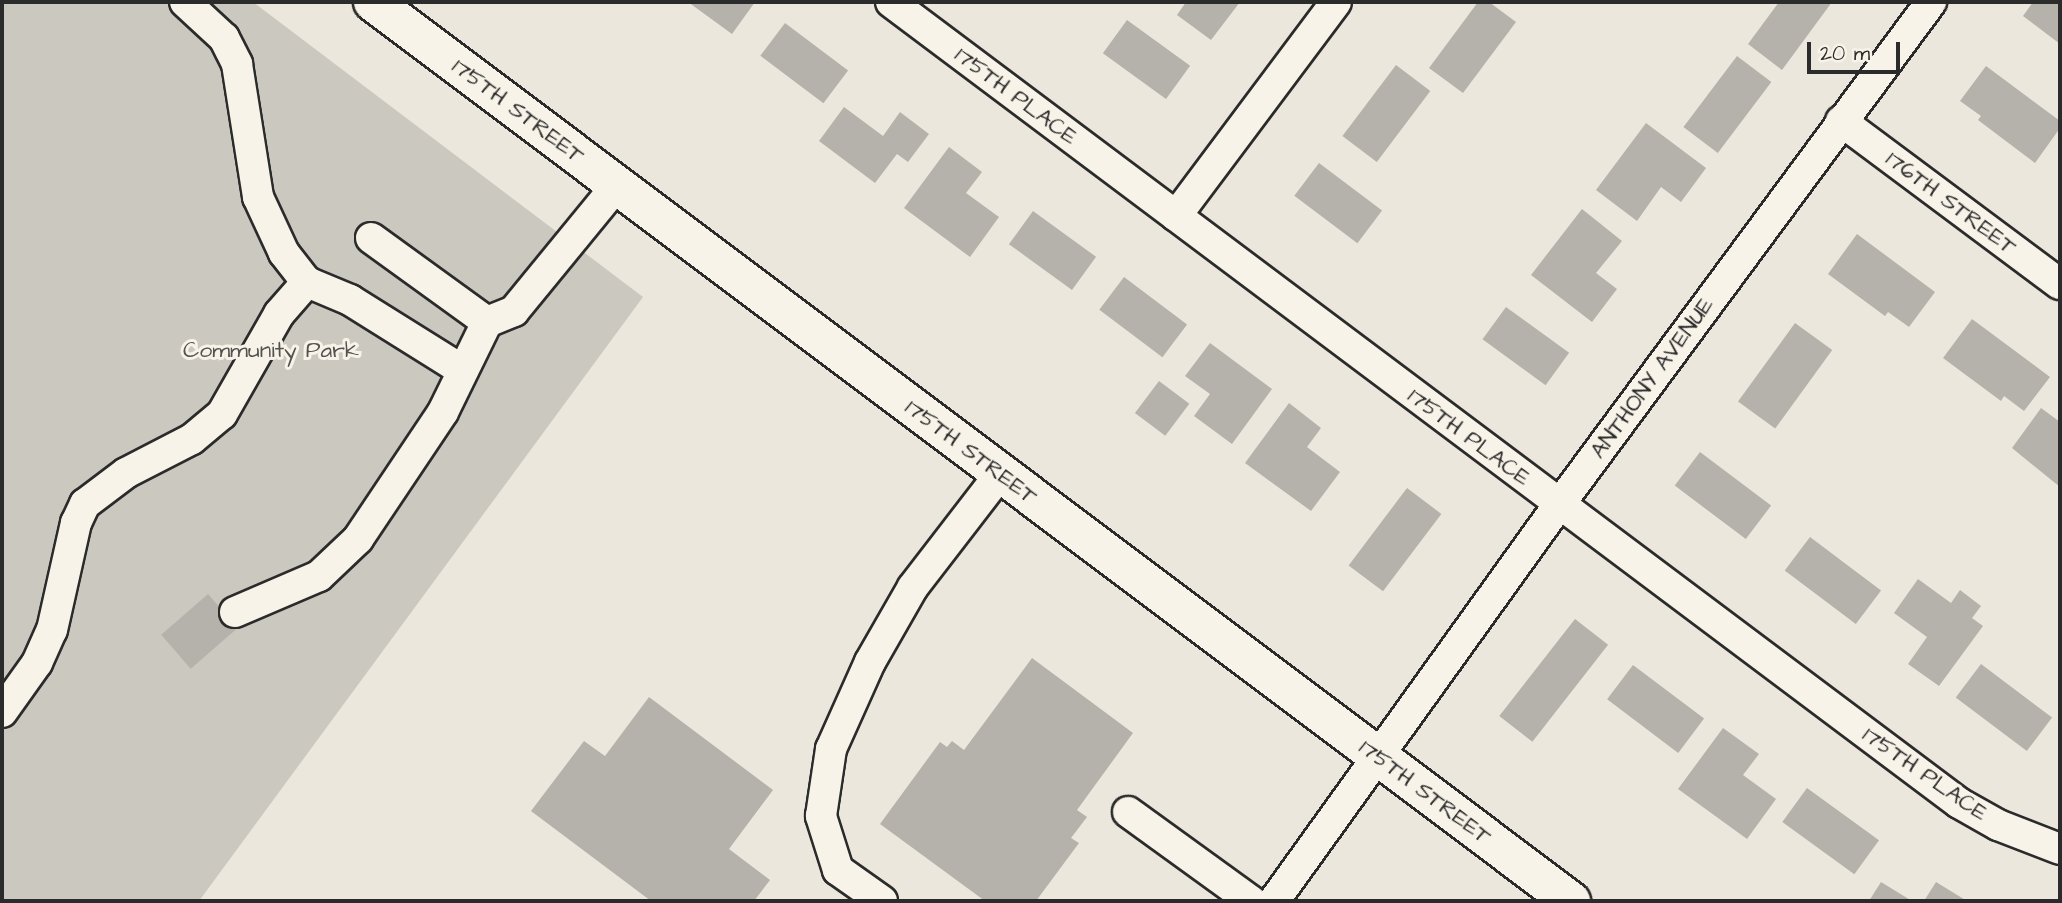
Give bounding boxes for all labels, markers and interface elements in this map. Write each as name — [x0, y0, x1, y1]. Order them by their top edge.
scale bar — [1810, 28, 1903, 72]
text: 20 m — [1820, 39, 1870, 68]
street label: 175TH PLACE — [949, 41, 1083, 151]
street label: 175TH STREET — [447, 52, 589, 170]
street label: 176TH STREET — [1880, 145, 2022, 261]
street label: ANTHONY AVENUE — [1584, 292, 1720, 464]
park label: Community Park — [183, 336, 359, 364]
street label: 175TH PLACE — [1402, 382, 1536, 492]
street label: 175TH STREET — [900, 393, 1042, 511]
street label: 175TH PLACE — [1857, 721, 1993, 827]
street label: 175TH STREET — [1354, 733, 1496, 851]

